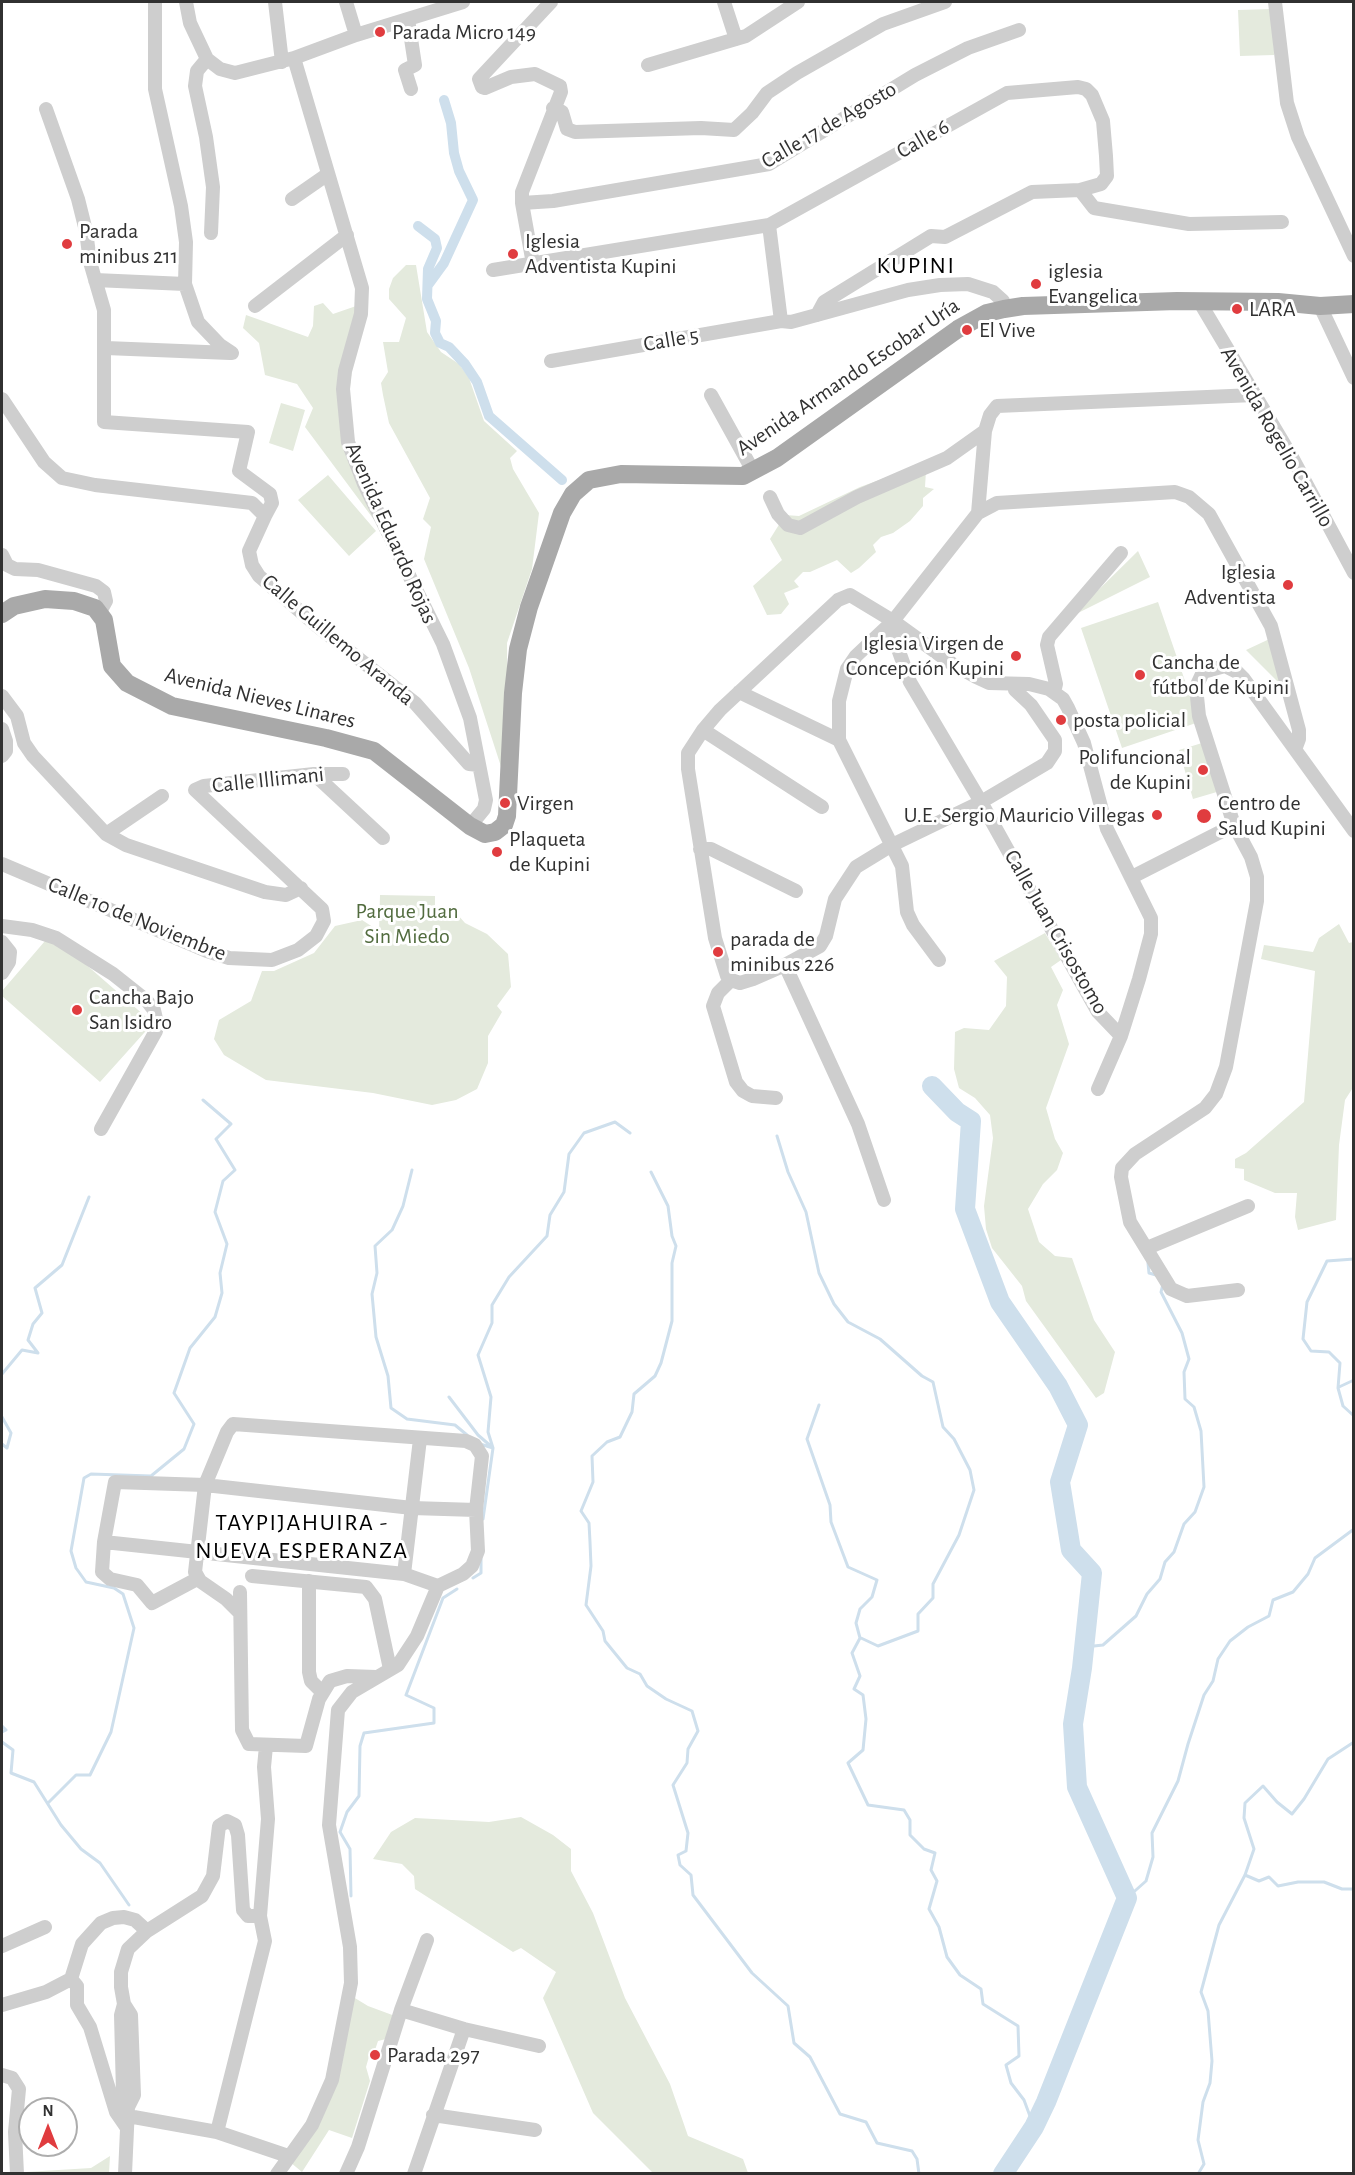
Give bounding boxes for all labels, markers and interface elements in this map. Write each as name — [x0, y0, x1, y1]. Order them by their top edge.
place label: Parada Micro 149 — [392, 19, 536, 45]
marker: Parada Micro 149 — [373, 25, 387, 39]
street label: Calle 17 de Agosto — [757, 76, 901, 174]
street label: Calle 6 — [892, 113, 954, 165]
place label: Parada minibus 211 — [79, 218, 178, 270]
place label: Iglesia Adventista Kupini — [525, 228, 677, 280]
marker: Parada minibus 211 — [60, 237, 74, 251]
marker: Iglesia Adventista Kupini — [506, 247, 520, 261]
district label: KUPINI — [877, 252, 955, 280]
place label: iglesia Evangelica — [1048, 258, 1138, 310]
marker: iglesia Evangelica — [1029, 277, 1043, 291]
street label: Avenida Armando Escobar Uría — [731, 292, 965, 462]
place label: LARA — [1249, 296, 1296, 322]
marker: LARA — [1230, 302, 1244, 316]
place label: El Vive — [979, 317, 1035, 343]
street label: Calle 5 — [641, 322, 701, 358]
marker: El Vive — [960, 323, 974, 337]
street label: Avenida Rogelio Carrillo — [1215, 342, 1339, 532]
street label: Avenida Eduardo Rojas — [339, 438, 443, 628]
place label: Iglesia Adventista — [1184, 559, 1276, 610]
street label: Calle Guillemo Aranda — [256, 569, 420, 711]
marker: Iglesia Adventista — [1281, 578, 1295, 592]
place label: Iglesia Virgen de Concepción Kupini — [846, 630, 1004, 682]
marker: Iglesia Virgen de Concepción Kupini — [1009, 649, 1023, 663]
place label: Cancha de fútbol de Kupini — [1152, 649, 1289, 700]
street label: Avenida Nieves Linares — [162, 662, 358, 734]
marker: Cancha de fútbol de Kupini — [1133, 668, 1147, 682]
place label: posta policial — [1073, 707, 1186, 733]
marker: posta policial — [1054, 713, 1068, 727]
place label: Polifuncional de Kupini — [1079, 744, 1191, 796]
street label: Calle Illimani — [211, 761, 325, 799]
marker: Polifuncional de Kupini — [1196, 763, 1210, 777]
place label: Virgen — [517, 790, 574, 816]
place label: Centro de Salud Kupini — [1218, 790, 1326, 842]
marker: Virgen — [498, 796, 512, 810]
place label: U.E. Sergio Mauricio Villegas — [904, 802, 1145, 828]
marker: Centro de Salud Kupini — [1195, 807, 1213, 825]
marker: U.E. Sergio Mauricio Villegas — [1150, 808, 1164, 822]
place label: Plaqueta de Kupini — [509, 826, 590, 878]
marker: Plaqueta de Kupini — [490, 845, 504, 859]
street label: Calle Juan Crisostomo — [998, 845, 1114, 1019]
street label: Calle 10 de Noviembre — [44, 871, 230, 967]
park label: Parque Juan Sin Miedo — [355, 898, 459, 950]
place label: parada de minibus 226 — [730, 926, 834, 978]
marker: parada de minibus 226 — [711, 945, 725, 959]
place label: Cancha Bajo San Isidro — [89, 984, 194, 1036]
marker: Cancha Bajo San Isidro — [70, 1003, 84, 1017]
district label: TAYPIJAHUIRA - NUEVA ESPERANZA — [195, 1509, 409, 1565]
place label: Parada 297 — [387, 2042, 480, 2068]
marker: Parada 297 — [368, 2048, 382, 2062]
north arrow — [18, 2097, 78, 2157]
text: N — [42, 2103, 54, 2119]

